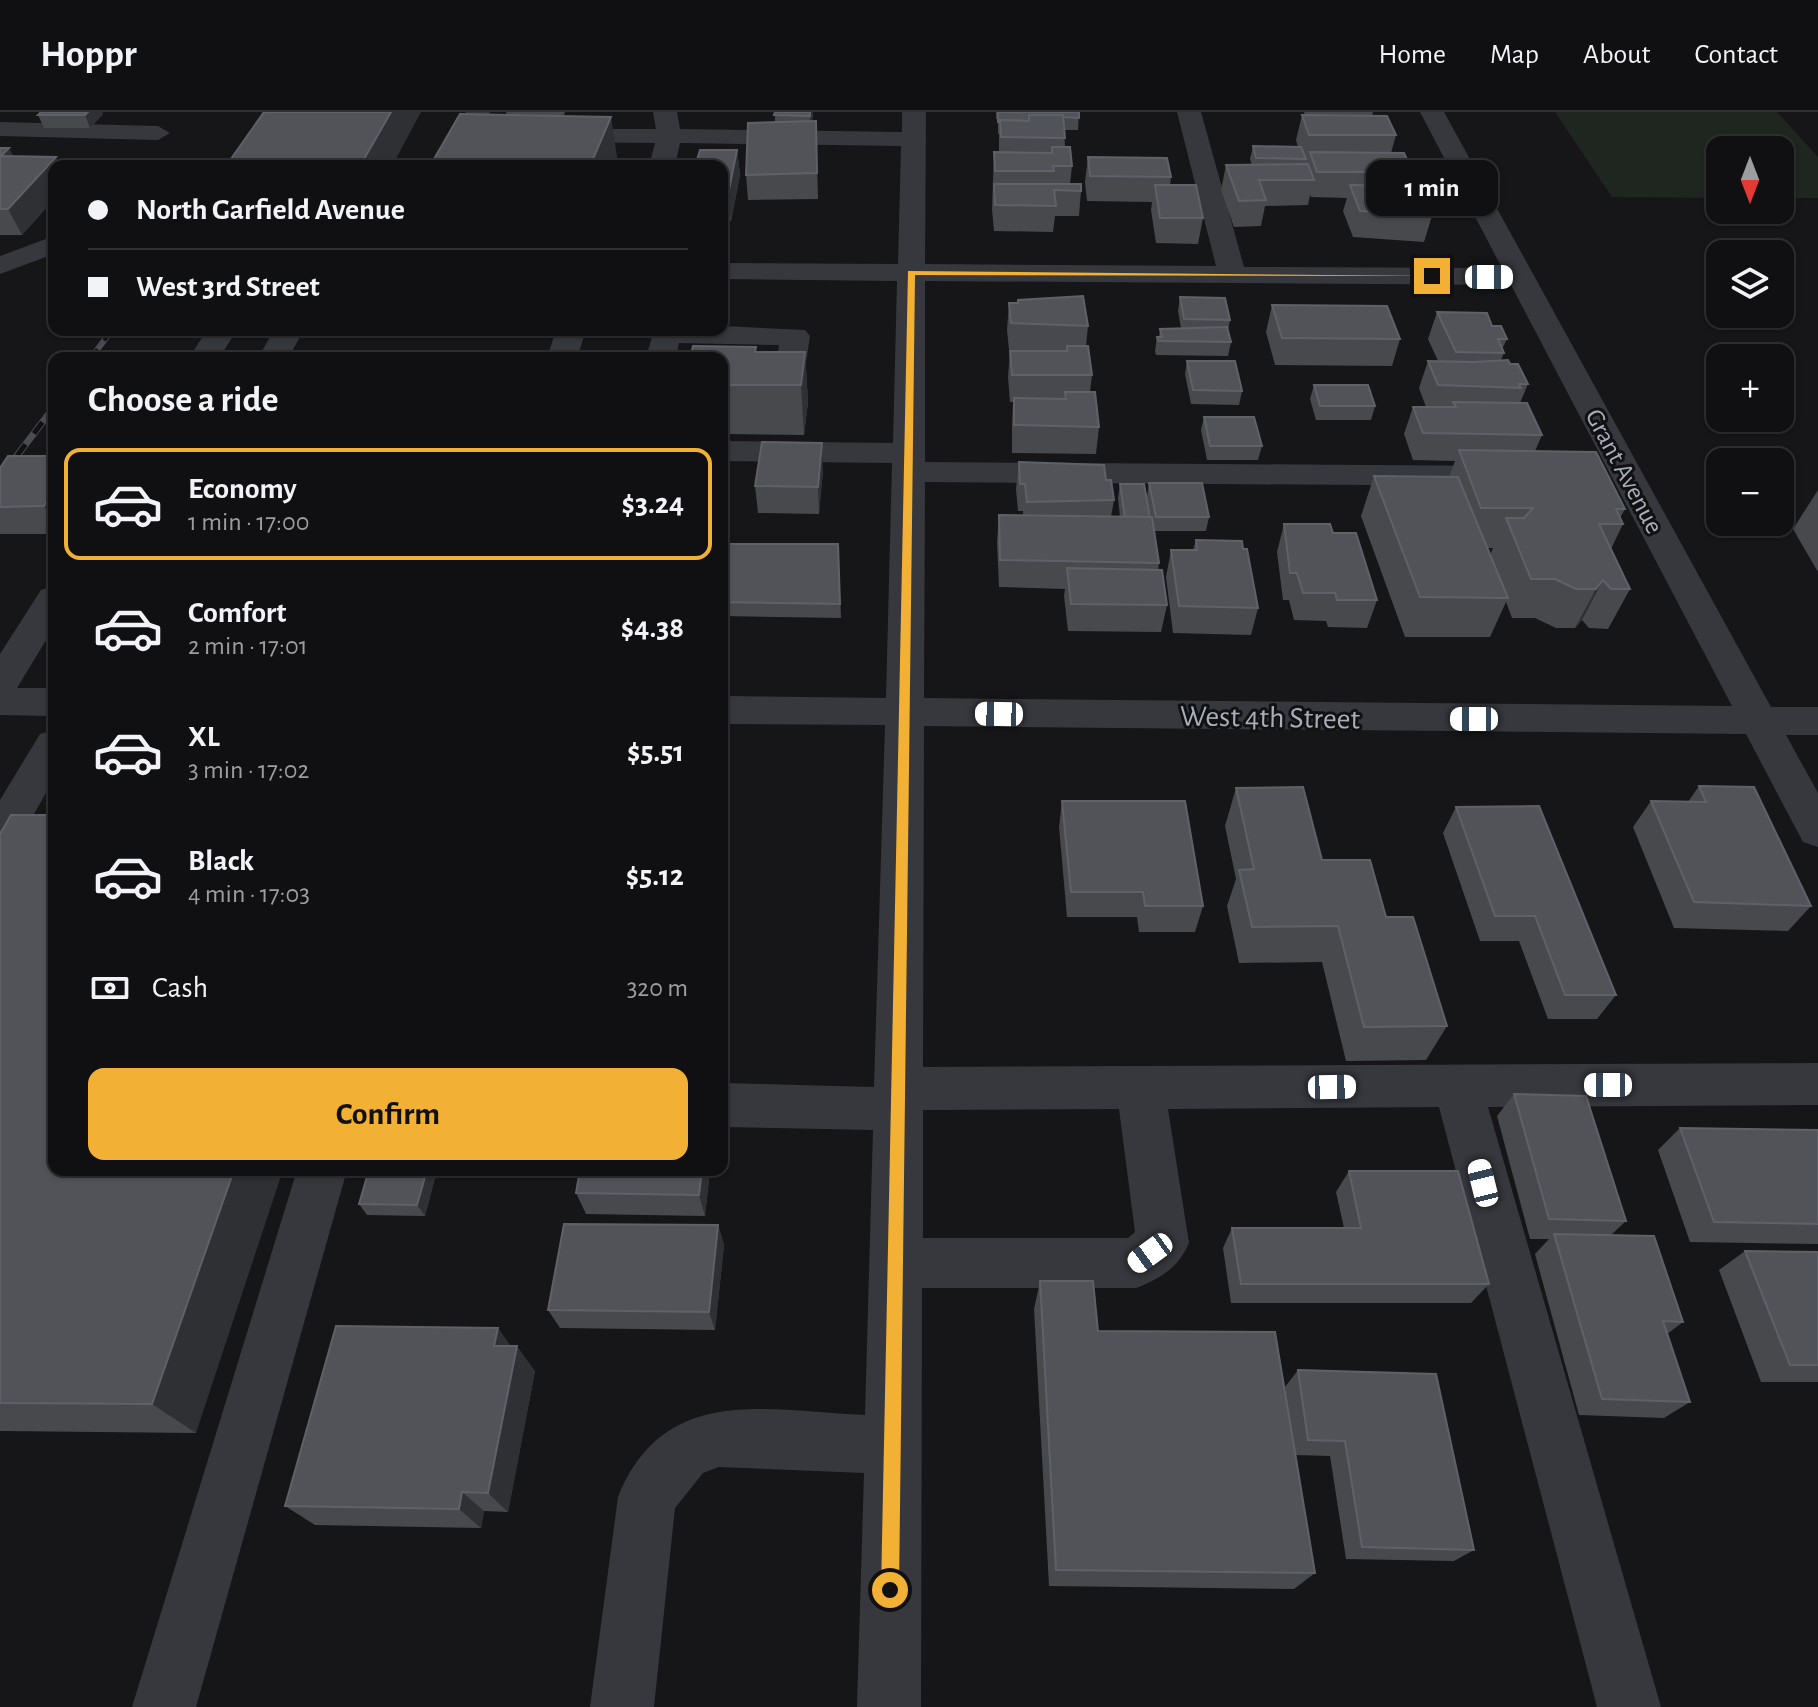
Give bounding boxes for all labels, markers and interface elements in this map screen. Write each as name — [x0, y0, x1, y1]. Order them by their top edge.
text: Hoppr — [40, 36, 137, 74]
text: Home — [1379, 41, 1446, 69]
text: Map — [1490, 41, 1539, 69]
text: About — [1583, 41, 1651, 69]
text: Contact — [1695, 41, 1778, 69]
north arrow — [1706, 136, 1794, 224]
map controls — [1706, 136, 1794, 536]
callout: 1 min — [1366, 160, 1498, 216]
text: 1 min — [1405, 175, 1459, 201]
text: North Garfield Avenue — [136, 195, 405, 225]
button: layers — [1706, 240, 1794, 328]
route end — [1414, 258, 1450, 294]
car — [1465, 265, 1513, 289]
text: West 3rd Street — [136, 272, 320, 302]
button: + — [1706, 344, 1794, 432]
text: Choose a ride — [88, 382, 278, 418]
street label: Grant Avenue — [1581, 405, 1668, 538]
button: − — [1706, 448, 1794, 536]
icon: car — [92, 468, 164, 540]
text: Economy — [188, 474, 297, 504]
text: $3.24 — [621, 489, 684, 519]
text: 1 min · 17:00 — [188, 509, 309, 535]
icon: car — [92, 592, 164, 664]
text: Comfort — [188, 598, 287, 628]
text: $4.38 — [621, 613, 684, 643]
text: 2 min · 17:01 — [188, 633, 308, 659]
street label: West 4th Street — [1180, 701, 1361, 735]
car — [975, 702, 1023, 726]
car — [1450, 707, 1498, 731]
icon: car — [92, 716, 164, 788]
text: XL — [188, 722, 220, 752]
text: $5.51 — [627, 737, 684, 767]
text: 3 min · 17:02 — [188, 757, 309, 783]
icon: car — [92, 840, 164, 912]
text: Black — [188, 846, 254, 876]
text: $5.12 — [626, 861, 684, 891]
text: 4 min · 17:03 — [188, 881, 310, 907]
icon: cash — [88, 966, 132, 1010]
text: Cash — [152, 973, 208, 1003]
text: 320 m — [627, 975, 688, 1001]
button: Confirm — [88, 1068, 688, 1160]
car — [1584, 1073, 1632, 1097]
car — [1308, 1075, 1356, 1099]
car — [1466, 1157, 1500, 1209]
car — [1124, 1229, 1176, 1277]
route start — [872, 1572, 908, 1608]

